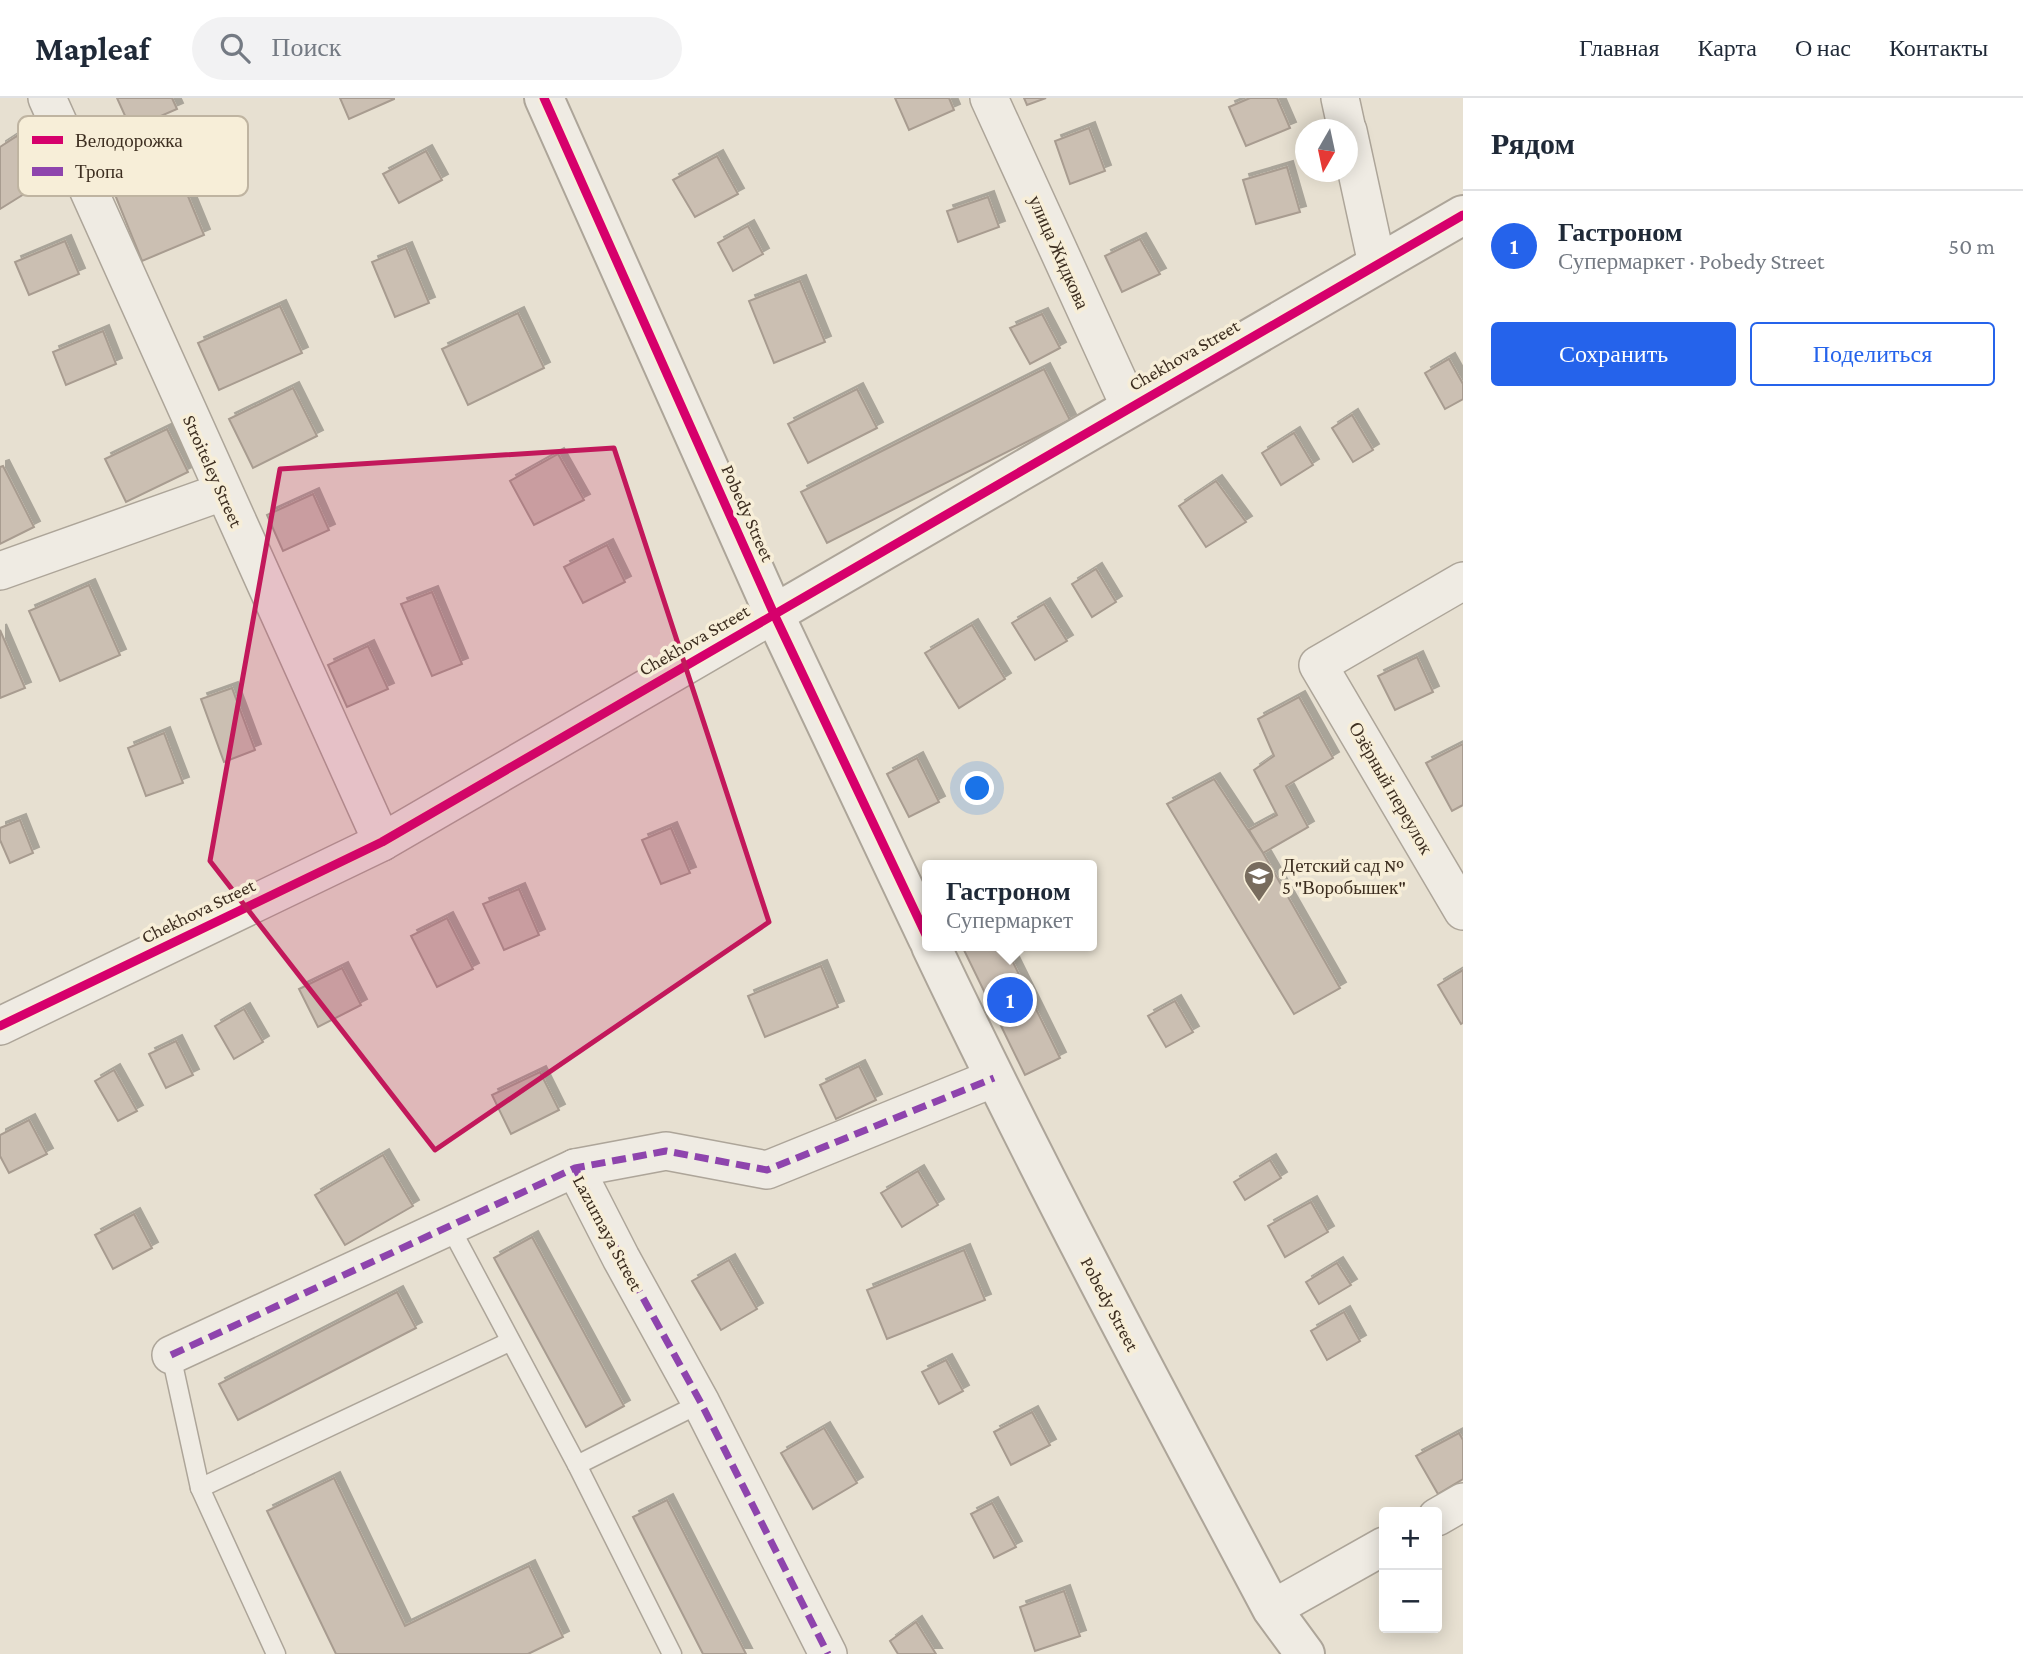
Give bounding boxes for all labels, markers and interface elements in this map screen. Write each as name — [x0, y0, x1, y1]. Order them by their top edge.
search box — [192, 17, 682, 80]
icon: search — [216, 29, 254, 67]
text: Mapleaf — [35, 30, 150, 67]
text: Поиск — [272, 33, 341, 62]
text: Главная — [1579, 34, 1660, 61]
text: Карта — [1698, 34, 1757, 61]
text: О нас — [1795, 34, 1851, 61]
text: Контакты — [1889, 34, 1988, 61]
legend — [18, 116, 248, 196]
north arrow — [1295, 119, 1358, 182]
text: Рядом — [1491, 127, 1575, 160]
text: Велодорожка — [75, 130, 183, 151]
text: Тропа — [75, 161, 124, 182]
street label: улица Жидкова — [1025, 192, 1094, 313]
text: Гастроном — [1558, 218, 1683, 247]
text: 1 — [1510, 233, 1518, 259]
text: 50 m — [1948, 233, 1995, 259]
text: Супермаркет · Pobedy Street — [1558, 248, 1824, 274]
street label: Chekhova Street — [1125, 315, 1244, 395]
button: Сохранить — [1491, 322, 1736, 386]
button: Поделиться — [1750, 322, 1995, 386]
street label: Stroiteley Street — [179, 412, 247, 531]
street label: Pobedy Street — [717, 461, 779, 565]
street label: Chekhova Street — [635, 600, 754, 680]
street label: Озёрный переулок — [1345, 718, 1438, 858]
your location — [960, 771, 994, 805]
place label: Детский сад № 5 "Воробышек" — [1282, 855, 1406, 898]
school or university icon: Детский сад № 5 "Воробышек" — [1242, 859, 1276, 903]
popup — [922, 860, 1097, 951]
street label: Chekhova Street — [138, 874, 259, 948]
text: Гастроном — [946, 877, 1071, 906]
text: Супермаркет — [946, 907, 1073, 933]
pin: 1 — [987, 974, 1033, 1026]
street label: Lazurnaya Street — [569, 1172, 648, 1295]
street label: Pobedy Street — [1076, 1253, 1144, 1355]
map controls — [1379, 1507, 1442, 1633]
button: + — [1379, 1507, 1442, 1570]
button: − — [1379, 1570, 1442, 1633]

